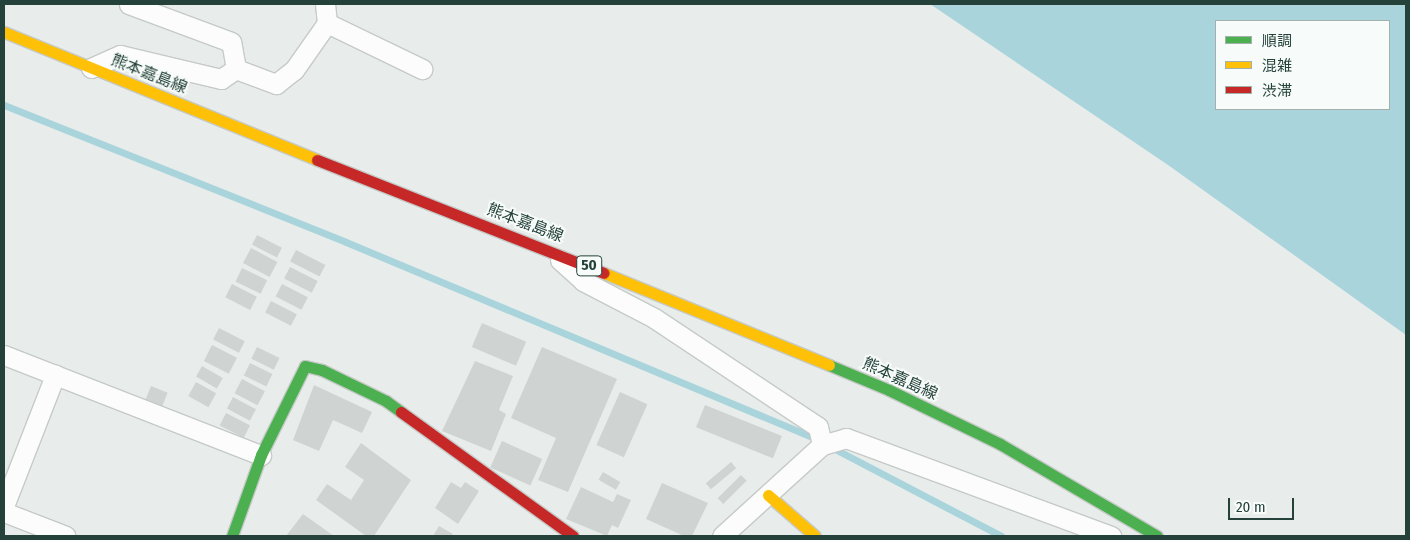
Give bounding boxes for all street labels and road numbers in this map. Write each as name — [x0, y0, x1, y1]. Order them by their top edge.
street label: 熊本嘉島線 — [108, 50, 190, 98]
street label: 熊本嘉島線 — [484, 200, 566, 246]
road number: 50 — [575, 254, 603, 278]
street label: 熊本嘉島線 — [860, 354, 940, 404]

